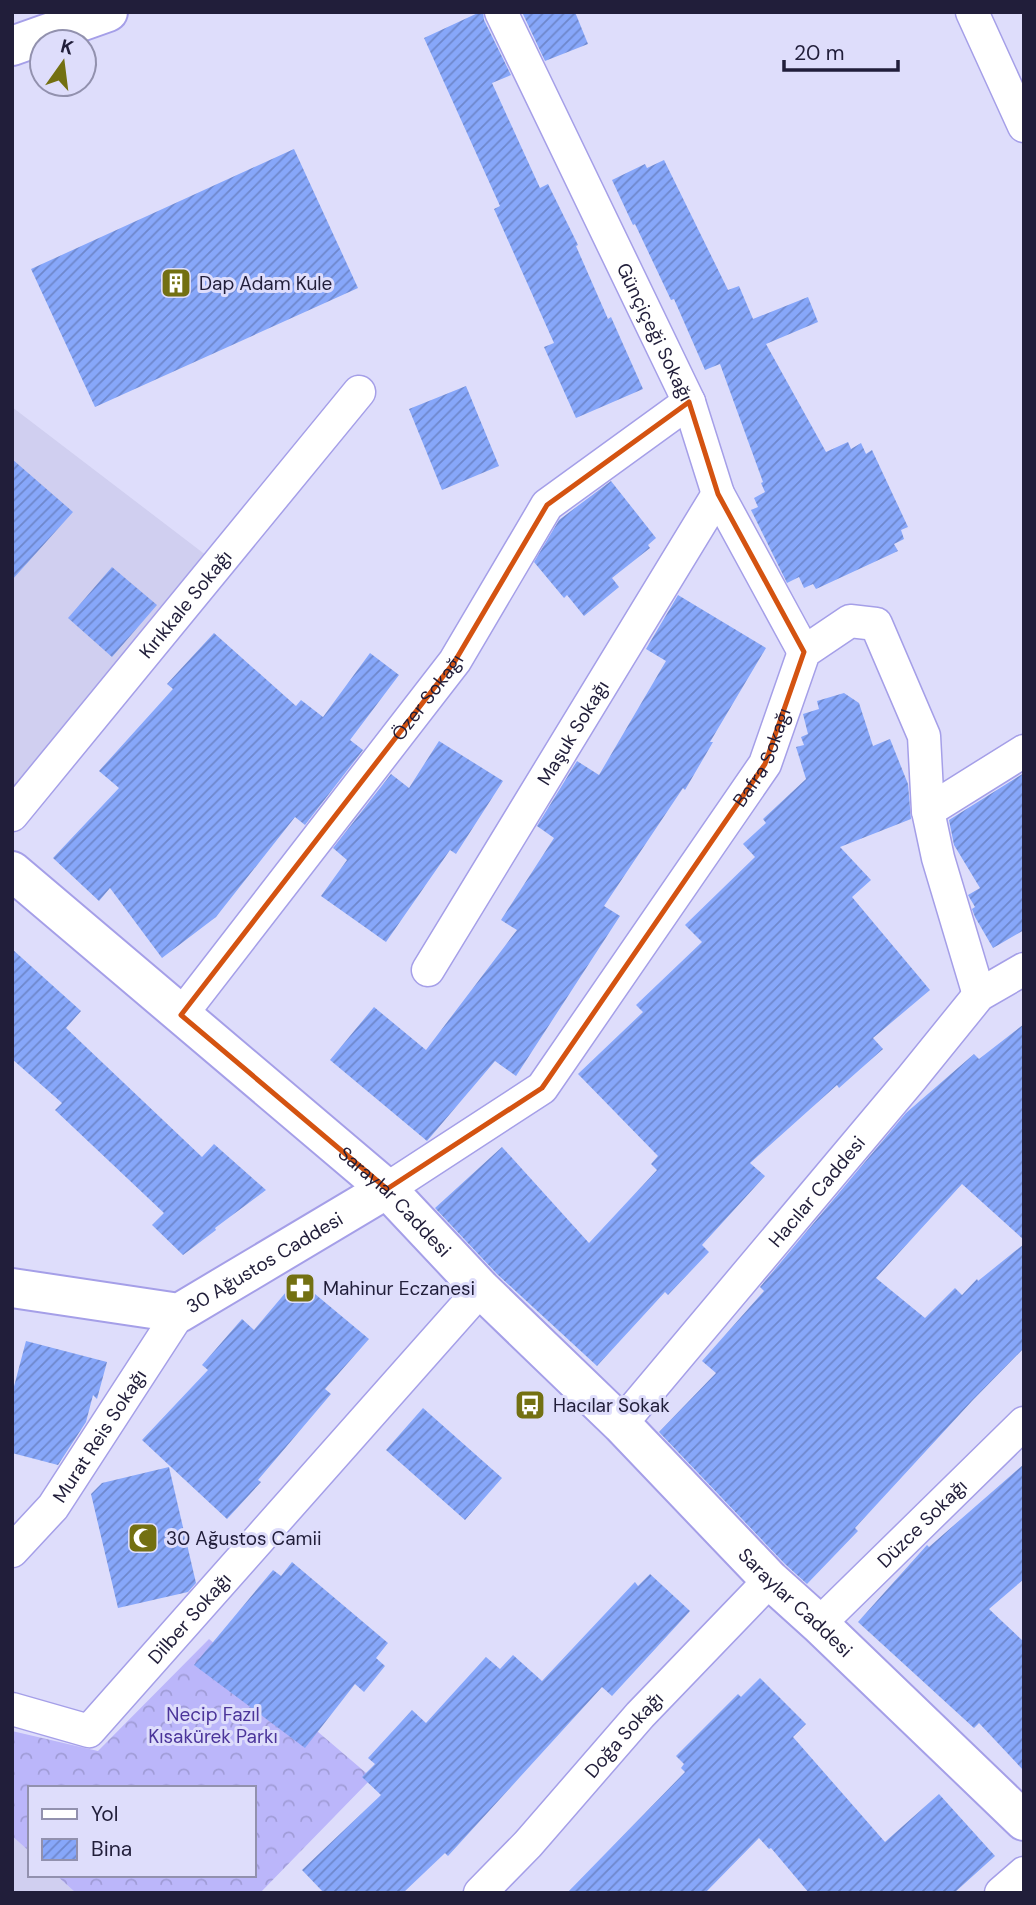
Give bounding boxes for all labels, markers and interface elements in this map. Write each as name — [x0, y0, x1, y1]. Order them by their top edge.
north arrow — [28, 28, 98, 98]
scale bar — [784, 28, 898, 72]
text: K — [58, 33, 76, 61]
text: 20 m — [794, 39, 845, 67]
street label: Günçiçeği Sokağı — [611, 259, 699, 405]
building icon: Dap Adam Kule — [159, 266, 193, 300]
place label: Dap Adam Kule — [199, 271, 332, 296]
street label: Kırıkkale Sokağı — [133, 545, 237, 663]
street label: Özer Sokağı — [386, 649, 469, 746]
street label: Maşuk Sokağı — [531, 676, 614, 790]
street label: Bafra Sokağı — [727, 705, 796, 812]
street label: Hacılar Caddesi — [763, 1130, 871, 1252]
street label: Saraylar Caddesi — [333, 1141, 457, 1262]
street label: 30 Ağustos Caddesi — [181, 1206, 347, 1319]
pharmacy icon: Mahinur Eczanesi — [283, 1271, 317, 1305]
place label: Mahinur Eczanesi — [323, 1276, 475, 1301]
street label: Murat Reis Sokağı — [47, 1364, 152, 1507]
bus stop icon: Hacılar Sokak — [513, 1388, 547, 1422]
place label: Hacılar Sokak — [553, 1393, 670, 1418]
street label: Düzce Sokağı — [871, 1473, 972, 1573]
mosque icon: 30 Ağustos Camii — [126, 1521, 160, 1555]
place label: 30 Ağustos Camii — [166, 1526, 322, 1551]
street label: Saraylar Caddesi — [733, 1542, 858, 1662]
street label: Dilber Sokağı — [142, 1567, 236, 1669]
street label: Doğa Sokağı — [579, 1686, 668, 1783]
park label: Necip Fazıl Kısakürek Parkı — [148, 1702, 278, 1749]
legend — [28, 1786, 256, 1877]
text: Yol — [91, 1800, 119, 1828]
text: Bina — [91, 1835, 132, 1863]

